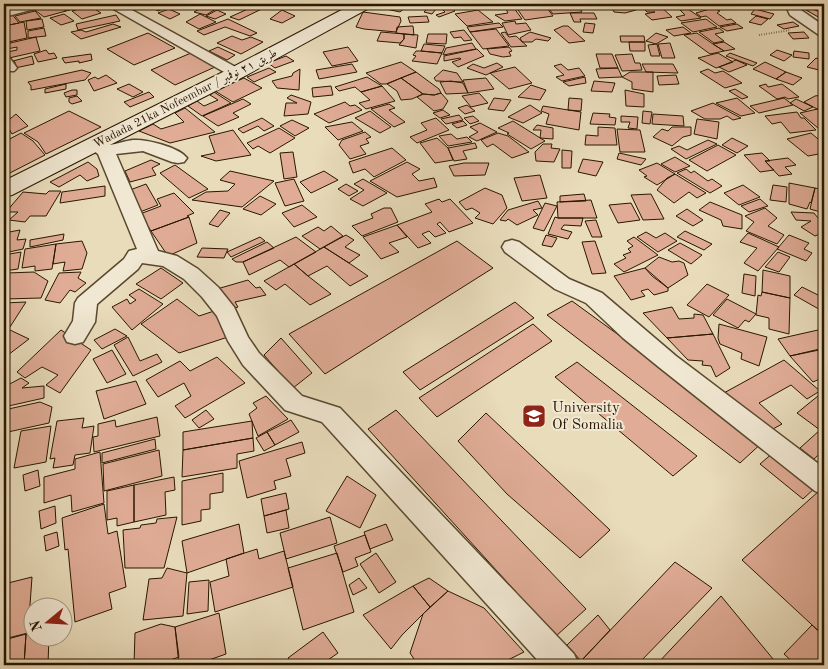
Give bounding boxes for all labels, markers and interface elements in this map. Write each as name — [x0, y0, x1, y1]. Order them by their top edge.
street label: Wadada 21ka Nofeembar / طريق ٢١ نوفمبر — [91, 46, 280, 151]
place label: University Of Somalia — [552, 401, 624, 433]
school or university icon: University Of Somalia — [521, 403, 547, 429]
north arrow — [22, 596, 72, 646]
text: N — [28, 618, 45, 633]

